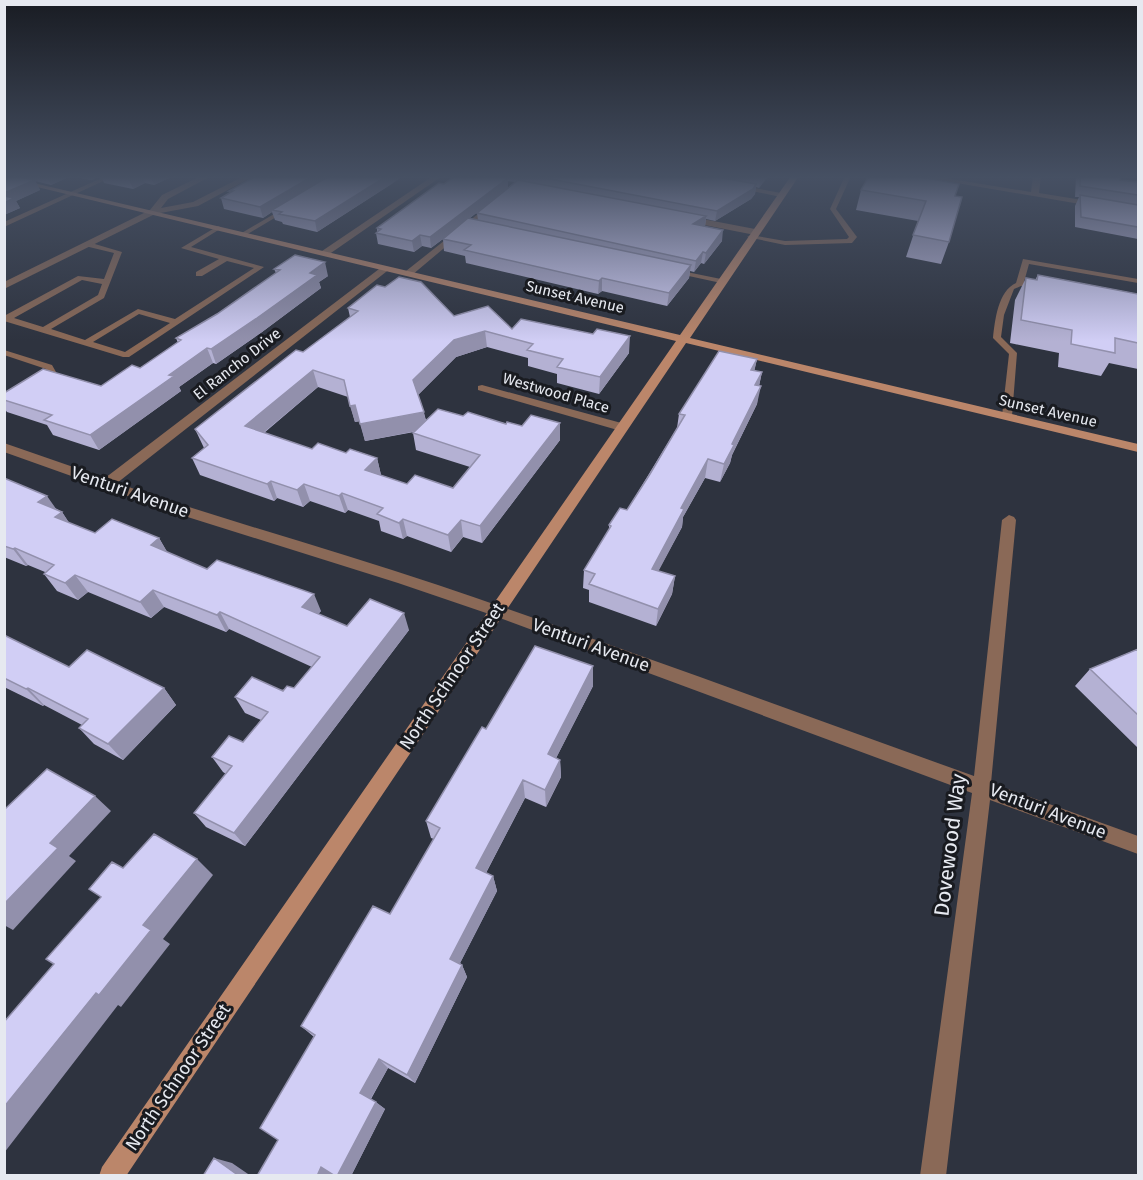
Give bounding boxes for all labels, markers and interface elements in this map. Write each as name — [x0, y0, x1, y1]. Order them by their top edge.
street label: Sunset Avenue — [524, 277, 626, 317]
street label: El Rancho Drive — [190, 324, 284, 404]
street label: Westwood Place — [501, 369, 611, 417]
street label: Sunset Avenue — [997, 391, 1099, 431]
street label: Venturi Avenue — [68, 462, 192, 522]
street label: North Schnoor Street — [395, 598, 510, 754]
street label: Venturi Avenue — [529, 614, 653, 676]
street label: Dovewood Way — [928, 772, 972, 918]
street label: Venturi Avenue — [986, 779, 1110, 843]
street label: North Schnoor Street — [121, 999, 236, 1155]

